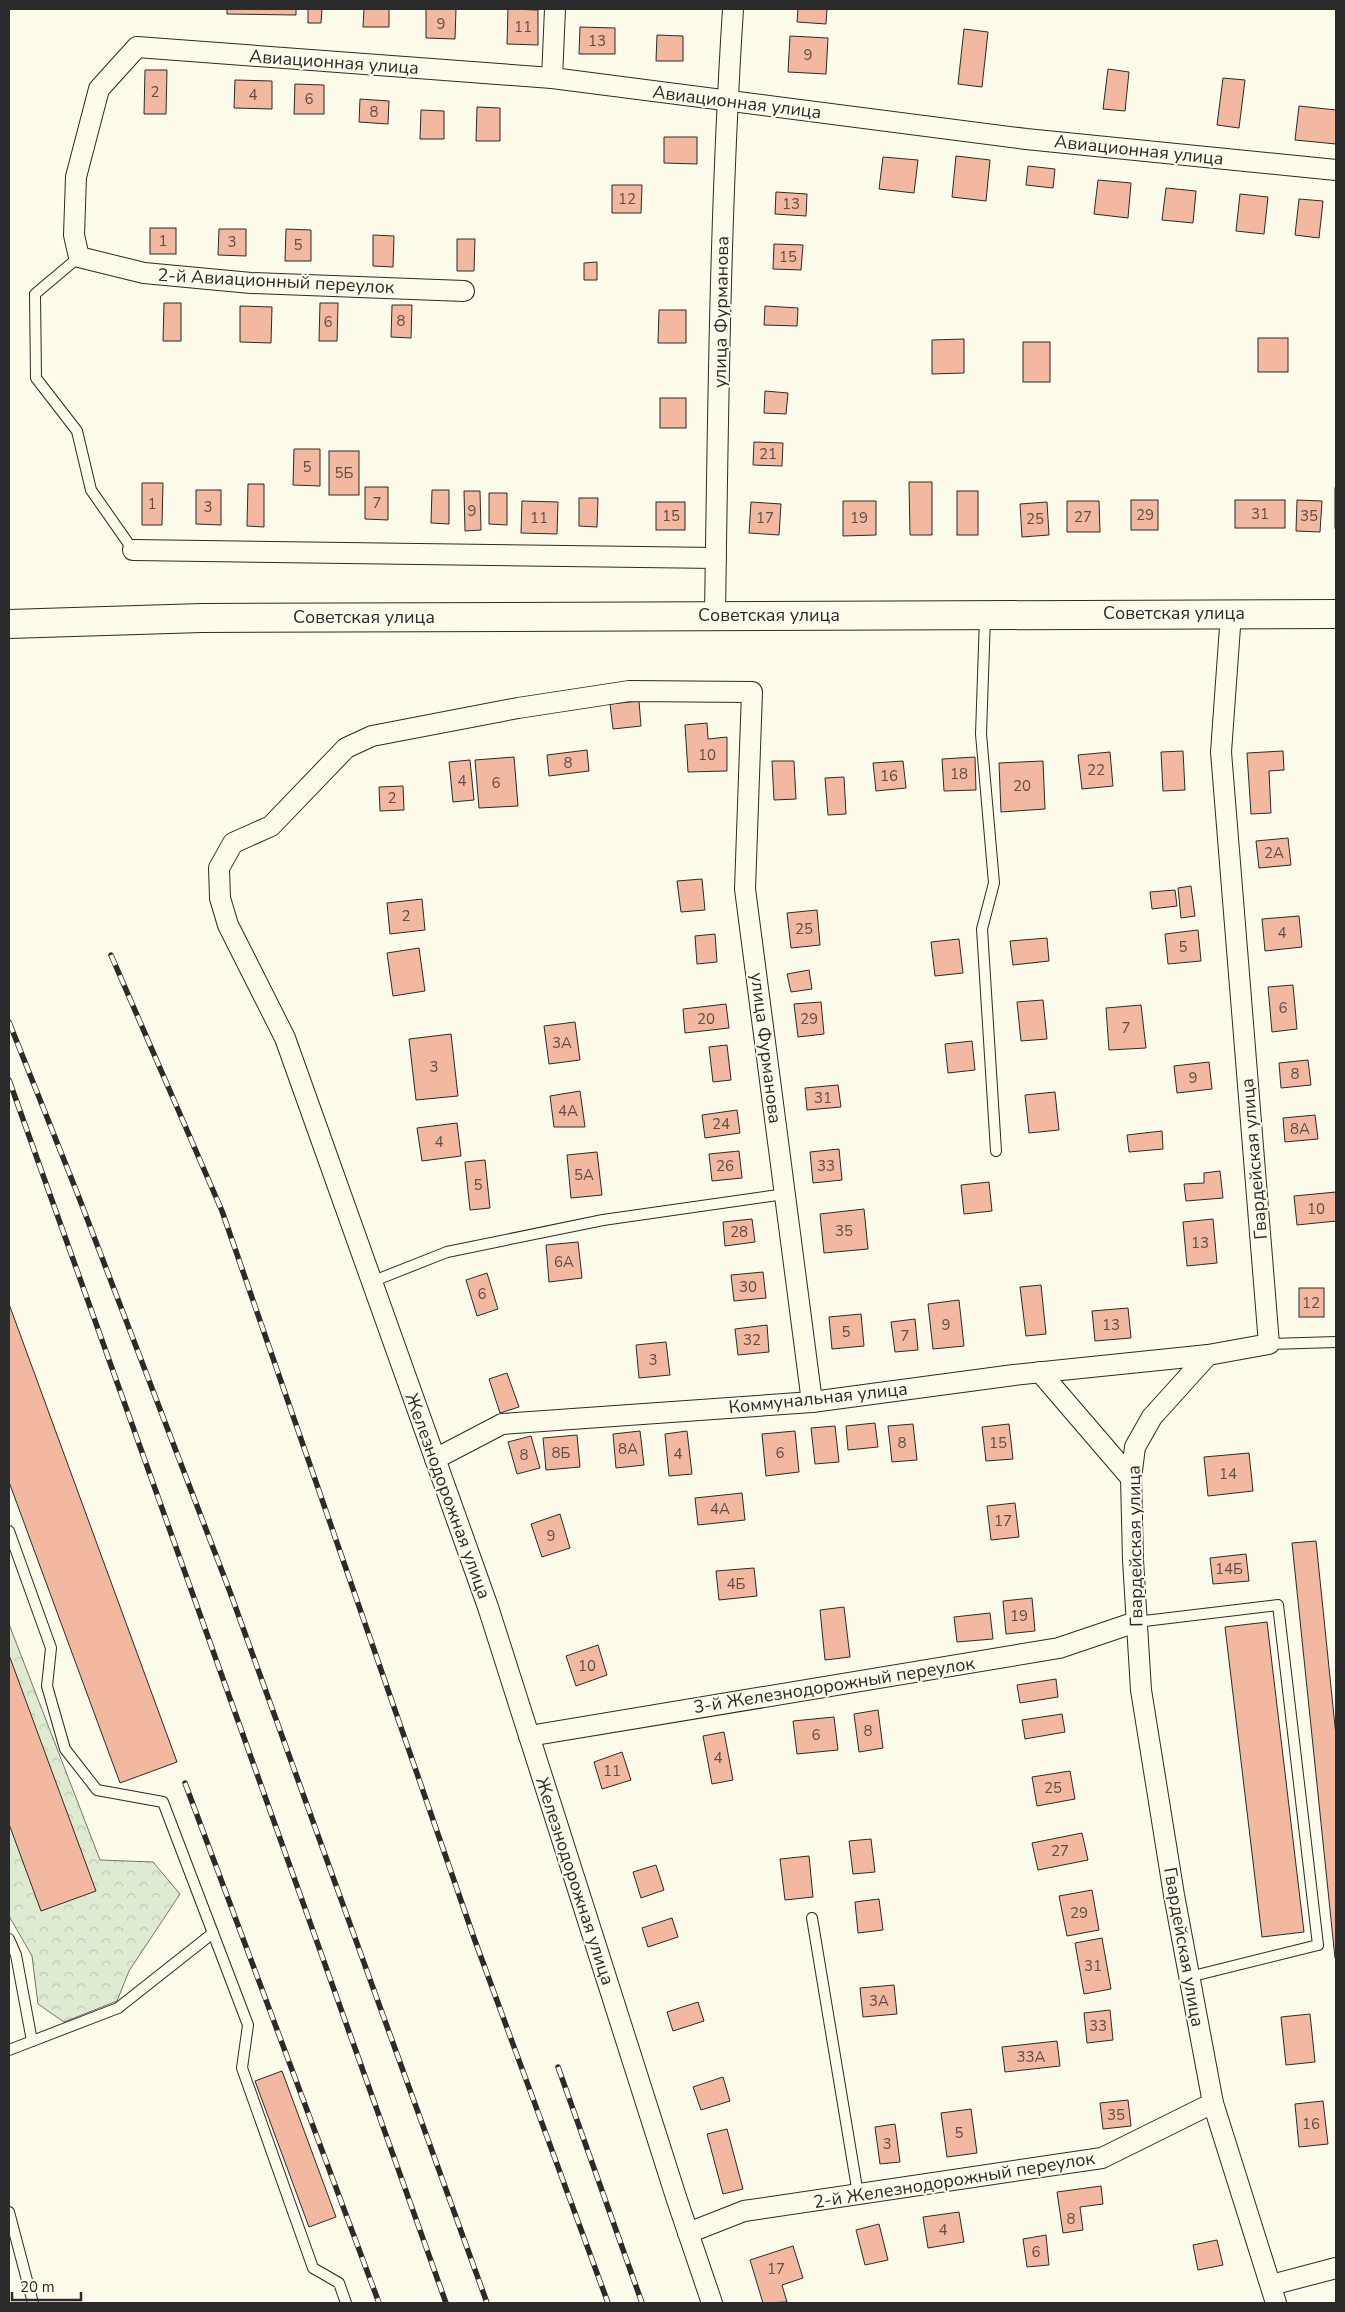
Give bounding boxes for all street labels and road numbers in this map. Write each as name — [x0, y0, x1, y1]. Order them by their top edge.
street label: Авиационная улица — [248, 44, 420, 80]
street label: Авиационная улица — [651, 80, 823, 124]
street label: Авиационная улица — [1053, 129, 1225, 171]
street label: улица Фурманова — [708, 236, 734, 388]
street label: 2-й Авиационный переулок — [157, 263, 396, 299]
street label: Советская улица — [1103, 601, 1245, 625]
street label: Советская улица — [698, 603, 840, 627]
street label: Советская улица — [293, 605, 435, 629]
street label: улица Фурманова — [745, 971, 787, 1125]
street label: Гвардейская улица — [1235, 1077, 1273, 1241]
street label: Коммунальная улица — [727, 1377, 909, 1419]
street label: Железнодорожная улица — [400, 1390, 496, 1602]
street label: Гвардейская улица — [1122, 1465, 1148, 1627]
street label: 3-й Железнодорожный переулок — [692, 1651, 977, 1719]
street label: Железнодорожная улица — [530, 1774, 620, 1988]
street label: Гвардейская улица — [1158, 1865, 1210, 2029]
street label: 2-й Железнодорожный переулок — [812, 2146, 1097, 2214]

